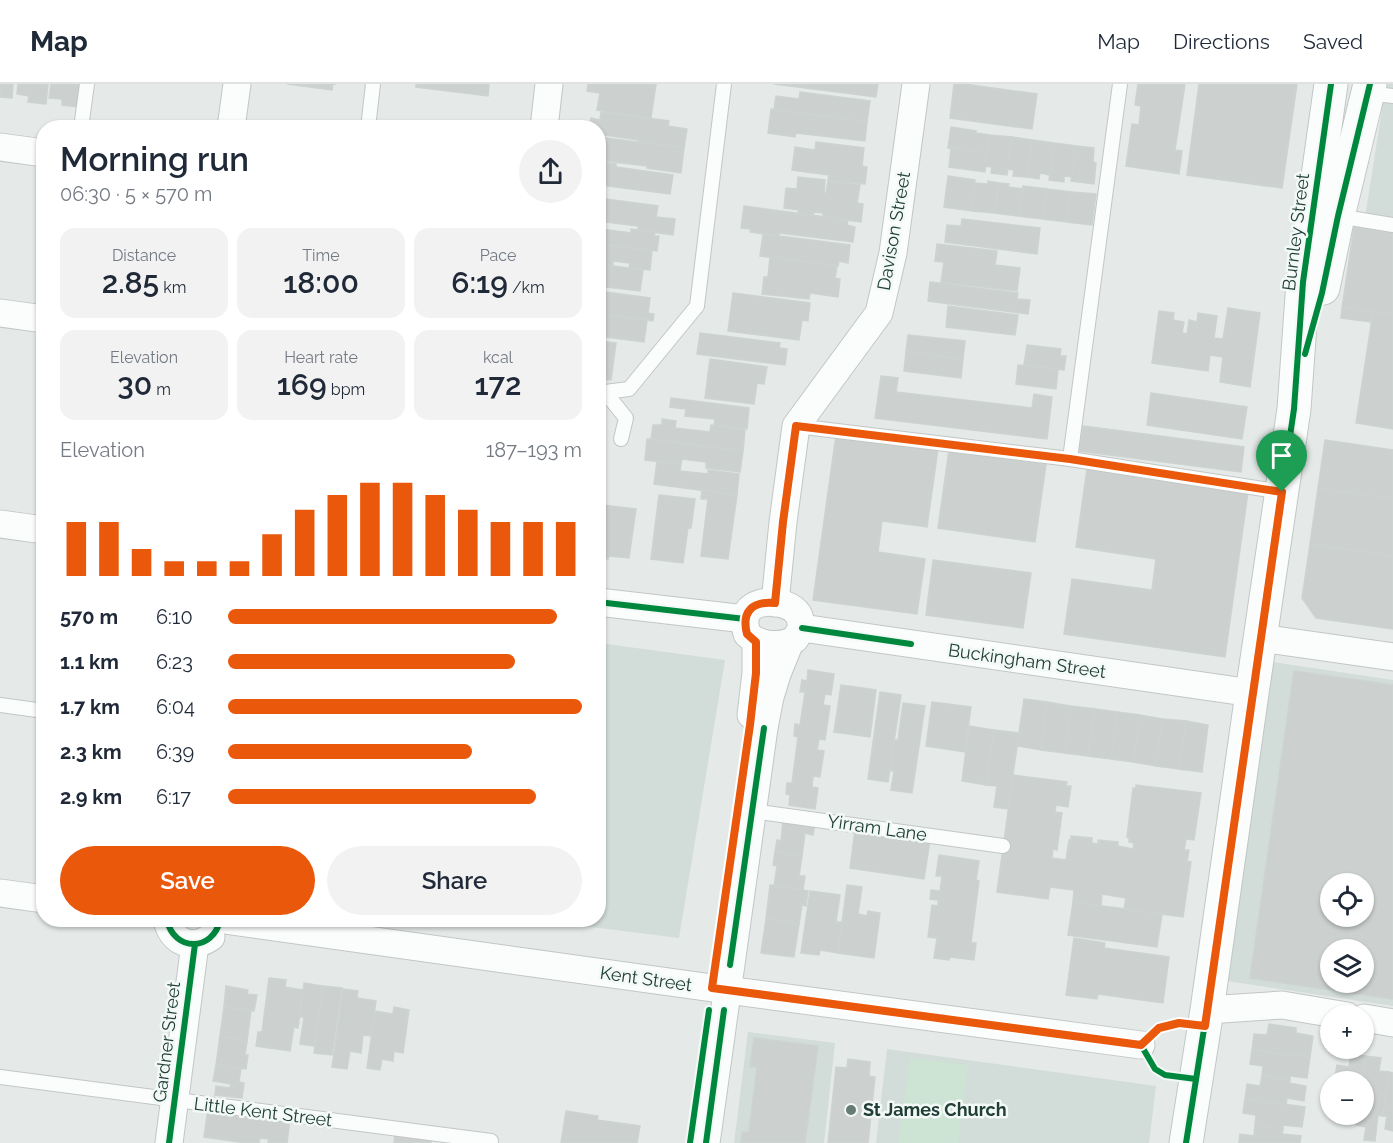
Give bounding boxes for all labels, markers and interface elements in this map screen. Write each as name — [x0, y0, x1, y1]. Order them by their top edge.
text: Map — [30, 25, 88, 58]
text: Map — [1097, 29, 1140, 54]
text: Directions — [1173, 29, 1270, 54]
text: Saved — [1303, 29, 1363, 54]
text: Morning run — [60, 140, 249, 179]
button: share — [519, 140, 582, 203]
street label: Davison Street — [873, 170, 914, 292]
street label: Burnley Street — [1278, 172, 1313, 292]
text: 06:30 · 5 × 570 m — [60, 182, 212, 206]
text: Distance — [112, 246, 176, 265]
text: Time — [302, 246, 340, 265]
text: Pace — [480, 246, 516, 265]
text: 2.85 — [102, 265, 159, 300]
text: 18:00 — [283, 265, 359, 300]
text: 6:19 — [451, 265, 508, 300]
text: km — [159, 278, 186, 297]
text: /km — [508, 278, 545, 297]
text: Elevation — [110, 348, 178, 367]
text: Heart rate — [284, 348, 358, 367]
text: kcal — [483, 348, 513, 367]
text: 30 — [117, 367, 152, 402]
text: 169 — [277, 367, 327, 402]
text: 172 — [474, 367, 522, 402]
text: m — [152, 380, 171, 399]
text: bpm — [327, 380, 365, 399]
pin — [1256, 430, 1307, 492]
text: Elevation — [60, 438, 145, 462]
text: 187–193 m — [486, 438, 582, 462]
icon: arrive — [1265, 439, 1298, 472]
text: 570 m — [60, 605, 118, 629]
text: 6:10 — [156, 605, 193, 629]
street label: Buckingham Street — [947, 639, 1107, 682]
text: 1.1 km — [60, 650, 119, 674]
text: 6:23 — [156, 650, 193, 674]
text: 1.7 km — [60, 695, 120, 719]
text: 6:04 — [156, 695, 195, 719]
text: 2.3 km — [60, 740, 122, 764]
text: 6:39 — [156, 740, 194, 764]
text: 2.9 km — [60, 785, 122, 809]
text: 6:17 — [156, 785, 191, 809]
street label: Yirram Lane — [826, 810, 929, 845]
button: Save — [60, 846, 315, 915]
button: Share — [327, 846, 582, 915]
map controls — [1320, 873, 1374, 1125]
button: locate — [1320, 873, 1374, 927]
button: layers — [1320, 939, 1374, 993]
street label: Kent Street — [599, 962, 693, 995]
street label: Gardner Street — [149, 980, 184, 1103]
button: + — [1320, 1005, 1374, 1059]
button: − — [1320, 1071, 1374, 1125]
street label: Little Kent Street — [193, 1093, 333, 1130]
place label: St James Church — [863, 1099, 1007, 1120]
marker: St James Church — [844, 1103, 858, 1117]

